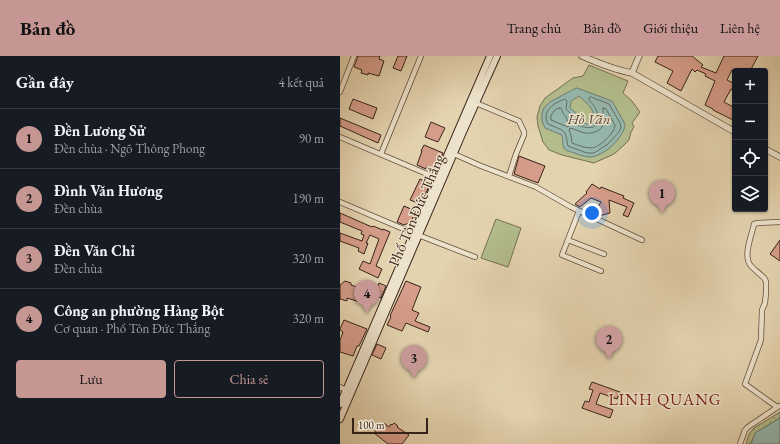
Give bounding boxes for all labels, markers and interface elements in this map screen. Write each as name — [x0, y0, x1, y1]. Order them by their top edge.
text: Bản đồ — [20, 16, 75, 41]
text: Trang chủ — [506, 19, 561, 37]
text: Bản đồ — [583, 19, 621, 37]
text: Giới thiệu — [643, 19, 698, 37]
text: Liên hệ — [720, 19, 760, 37]
map controls — [732, 68, 768, 212]
button: + — [732, 68, 768, 104]
text: Gần đây — [16, 71, 74, 93]
text: 4 kết quả — [278, 74, 324, 91]
button: − — [732, 104, 768, 140]
park label: Hồ Văn — [566, 109, 611, 128]
text: Đền Lương Sử — [54, 121, 146, 140]
text: 1 — [26, 130, 32, 147]
text: 90 m — [299, 130, 324, 147]
text: Đền chùa · Ngõ Thông Phong — [54, 140, 205, 157]
button: locate — [732, 140, 768, 176]
street label: Phố Tôn Đức Thắng — [384, 150, 448, 269]
button: layers — [732, 176, 768, 212]
pin: 1 — [649, 180, 675, 213]
text: Đình Văn Hương — [54, 181, 163, 200]
text: 2 — [26, 190, 32, 207]
text: 190 m — [293, 190, 324, 207]
text: Đền chùa — [54, 200, 102, 217]
your location — [582, 203, 602, 223]
text: Đền Văn Chỉ — [54, 241, 135, 260]
text: 3 — [26, 250, 32, 267]
text: 320 m — [293, 250, 324, 267]
text: Đền chùa — [54, 260, 102, 277]
pin: 4 — [354, 280, 380, 313]
text: Công an phường Hàng Bột — [54, 301, 224, 320]
text: 4 — [26, 310, 32, 327]
text: 320 m — [293, 310, 324, 327]
text: Cơ quan · Phố Tôn Đức Thắng — [54, 320, 210, 337]
pin: 2 — [596, 326, 622, 359]
pin: 3 — [401, 345, 427, 378]
button: Lưu — [16, 360, 166, 398]
button: Chia sẻ — [174, 360, 324, 398]
district label: LINH QUANG — [608, 389, 722, 410]
scale bar — [352, 416, 428, 435]
text: 100 m — [358, 418, 385, 432]

